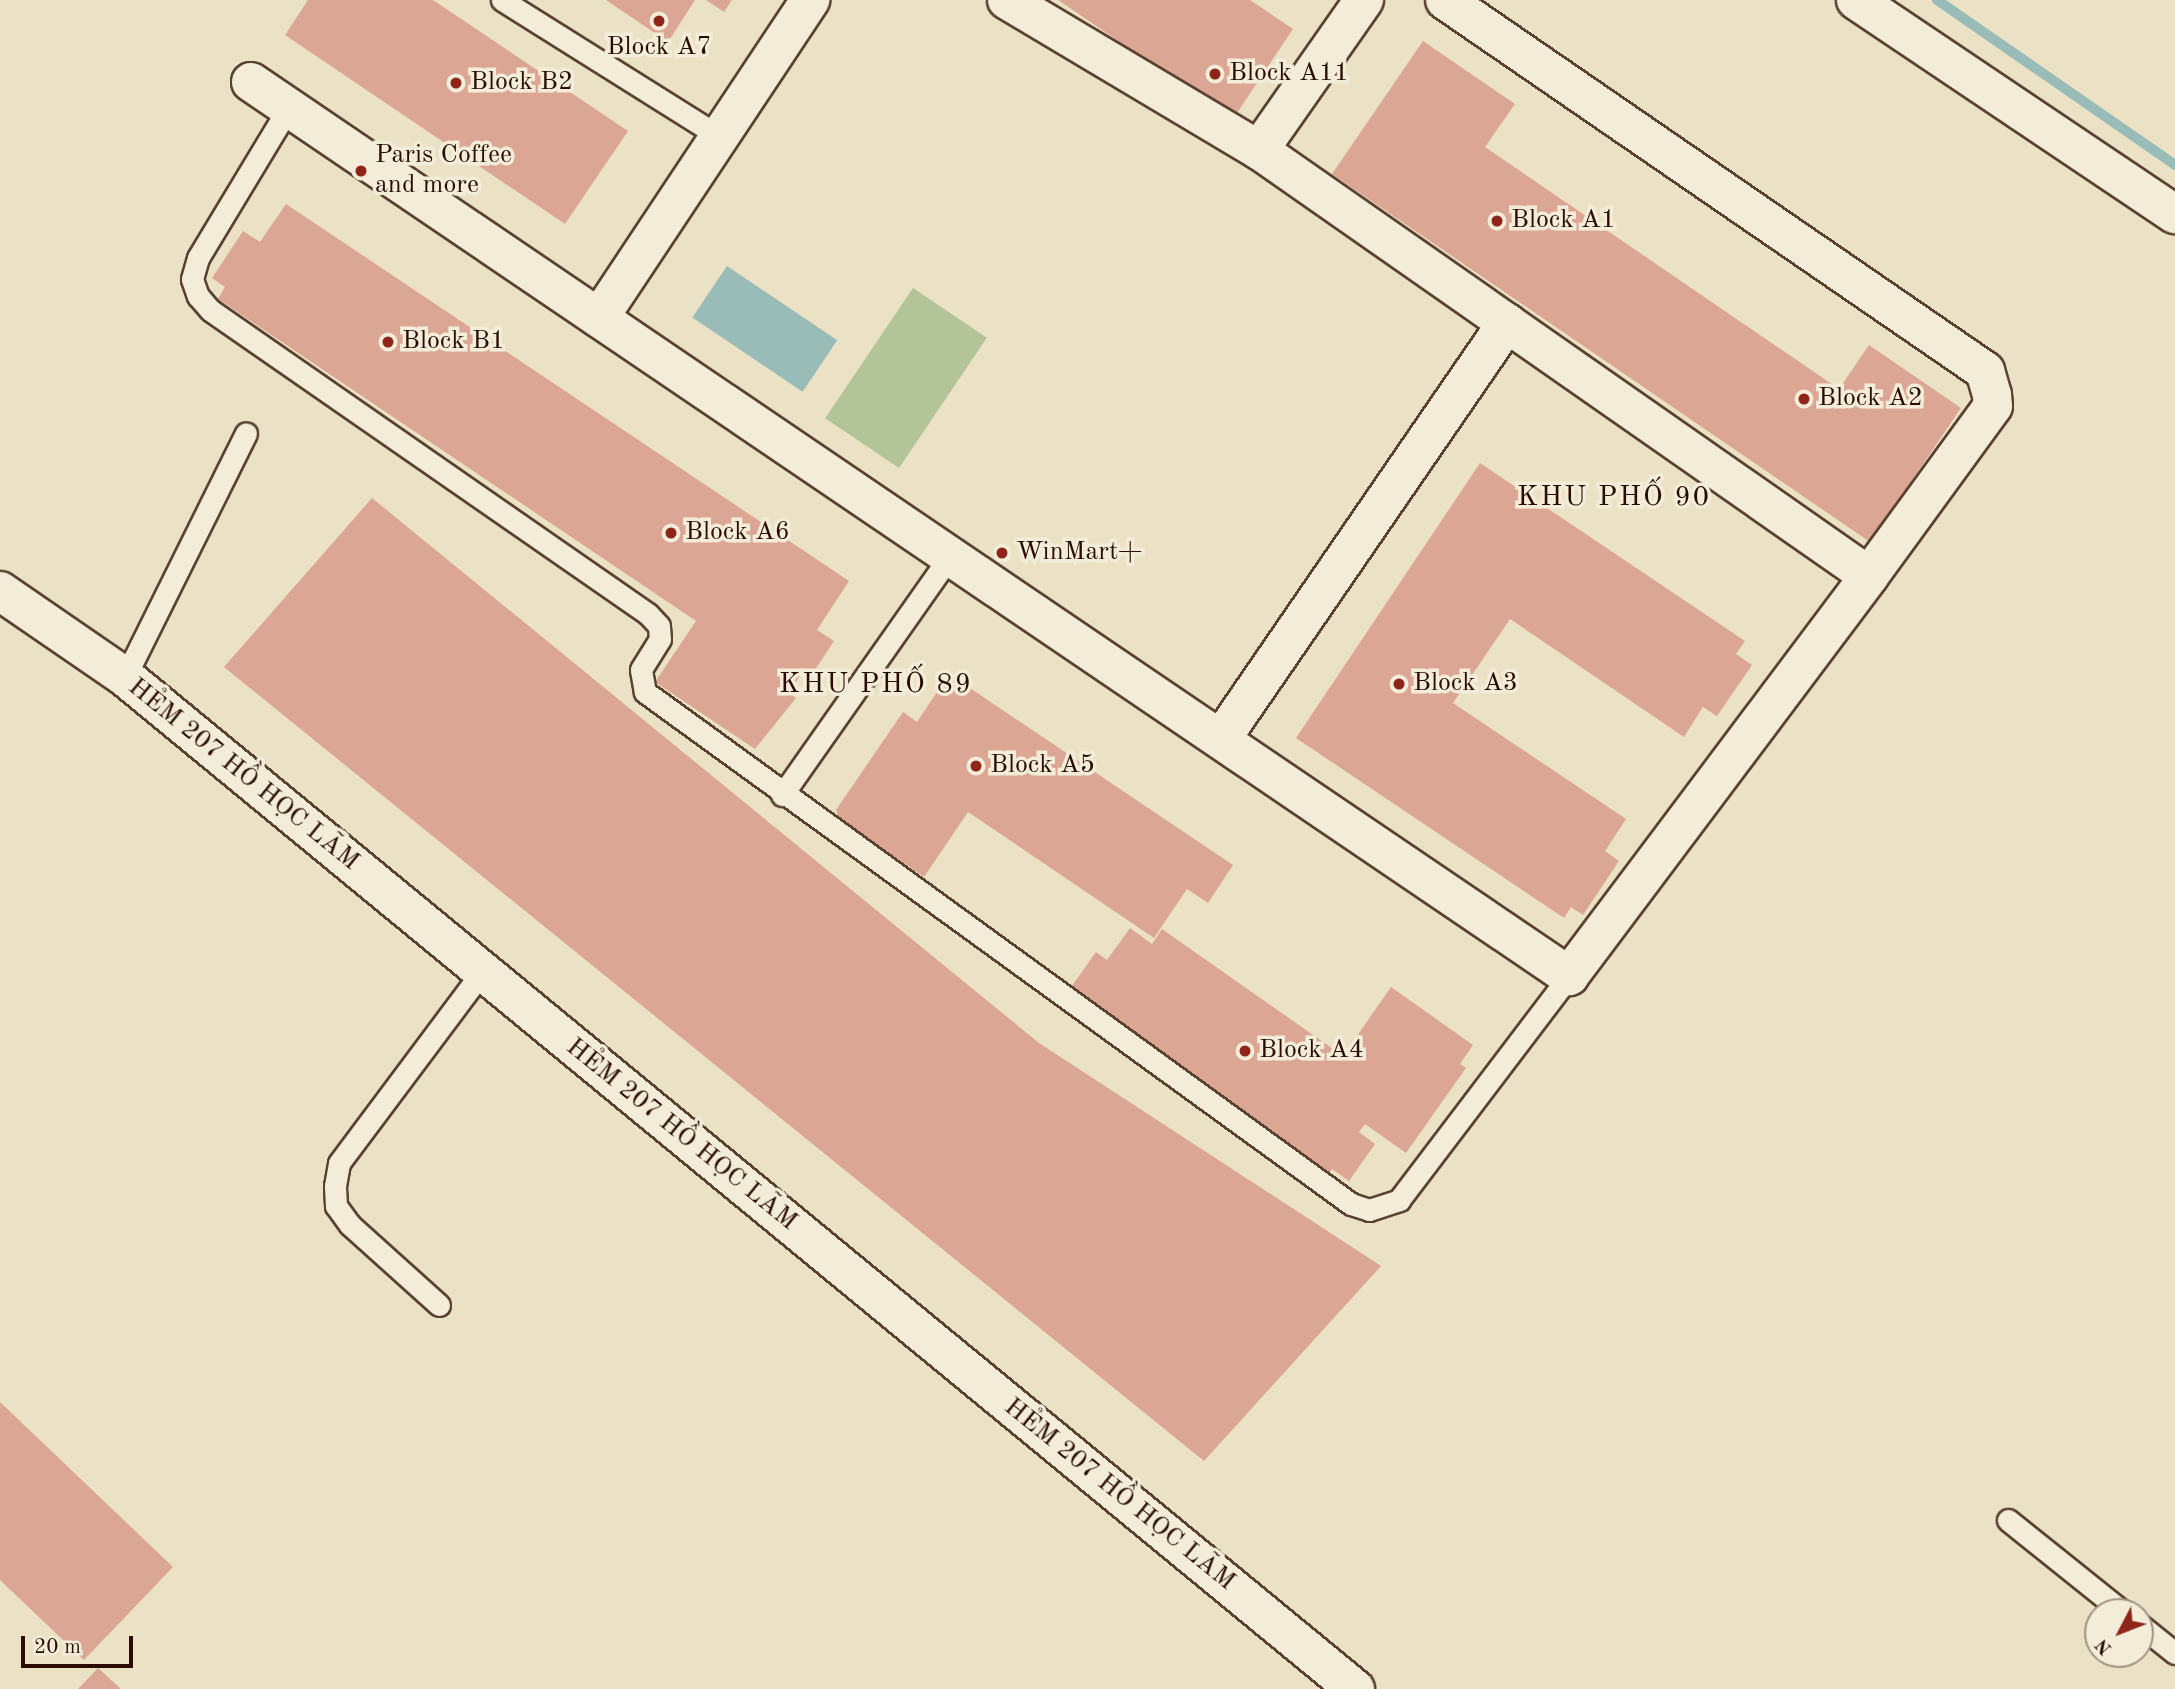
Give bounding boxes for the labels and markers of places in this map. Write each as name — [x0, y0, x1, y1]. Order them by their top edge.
marker: Block A7 — [651, 13, 667, 29]
place label: Block A7 — [607, 32, 711, 64]
place label: Block A11 — [1229, 58, 1349, 90]
marker: Block A11 — [1207, 66, 1223, 82]
place label: Block B2 — [470, 67, 573, 99]
marker: Block B2 — [448, 75, 464, 91]
place label: Paris Coffee and more — [375, 140, 512, 202]
marker: Paris Coffee and more — [353, 163, 369, 179]
place label: Block A1 — [1511, 205, 1616, 237]
marker: Block A1 — [1489, 213, 1505, 229]
place label: Block B1 — [402, 326, 505, 358]
marker: Block B1 — [380, 334, 396, 350]
place label: Block A2 — [1818, 383, 1923, 415]
marker: Block A2 — [1796, 391, 1812, 407]
place label: Block A6 — [685, 517, 790, 549]
marker: Block A6 — [663, 525, 679, 541]
place label: WinMart+ — [1016, 537, 1143, 569]
marker: WinMart+ — [994, 545, 1010, 561]
place label: Block A3 — [1413, 668, 1518, 700]
marker: Block A3 — [1391, 676, 1407, 692]
place label: Block A5 — [990, 750, 1095, 782]
marker: Block A5 — [968, 758, 984, 774]
place label: Block A4 — [1259, 1035, 1364, 1067]
marker: Block A4 — [1237, 1043, 1253, 1059]

